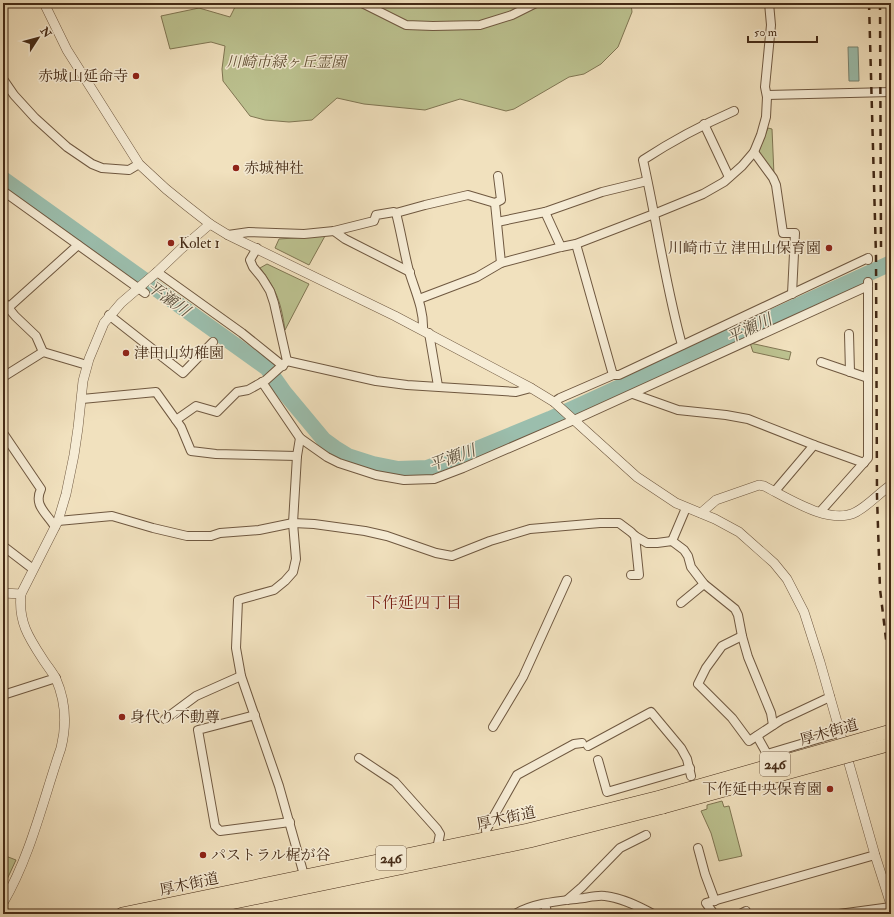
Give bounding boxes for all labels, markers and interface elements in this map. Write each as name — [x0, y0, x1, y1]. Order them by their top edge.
north arrow — [18, 18, 58, 58]
scale bar — [748, 18, 817, 44]
text: N — [37, 24, 55, 41]
text: 50 m — [754, 25, 778, 40]
park label: 川崎市緑ヶ丘霊園 — [226, 53, 349, 72]
place label: 赤城山延命寺 — [38, 67, 128, 86]
marker: 赤城山延命寺 — [131, 71, 141, 81]
place label: 赤城神社 — [244, 159, 304, 178]
marker: 赤城神社 — [231, 163, 241, 173]
place label: Kolet 1 — [179, 234, 220, 253]
marker: Kolet 1 — [166, 238, 176, 248]
place label: 川崎市立 津田山保育園 — [668, 239, 821, 258]
marker: 川崎市立 津田山保育園 — [824, 243, 834, 253]
water label: 平瀬川 — [143, 277, 195, 322]
water label: 平瀬川 — [723, 309, 777, 348]
place label: 津田山幼稚園 — [134, 344, 224, 363]
marker: 津田山幼稚園 — [121, 348, 131, 358]
water label: 平瀬川 — [426, 440, 480, 476]
district label: 下作延四丁目 — [366, 593, 462, 613]
place label: 身代り不動尊 — [130, 708, 220, 727]
marker: 身代り不動尊 — [117, 712, 127, 722]
street label: 厚木街道 — [798, 715, 861, 750]
road number: 246 — [760, 752, 790, 776]
place label: 下作延中央保育園 — [702, 780, 822, 799]
marker: 下作延中央保育園 — [825, 784, 835, 794]
street label: 厚木街道 — [475, 803, 537, 834]
place label: パストラル梶が谷 — [211, 846, 331, 865]
road number: 246 — [376, 846, 406, 870]
marker: パストラル梶が谷 — [198, 850, 208, 860]
street label: 厚木街道 — [158, 869, 220, 900]

